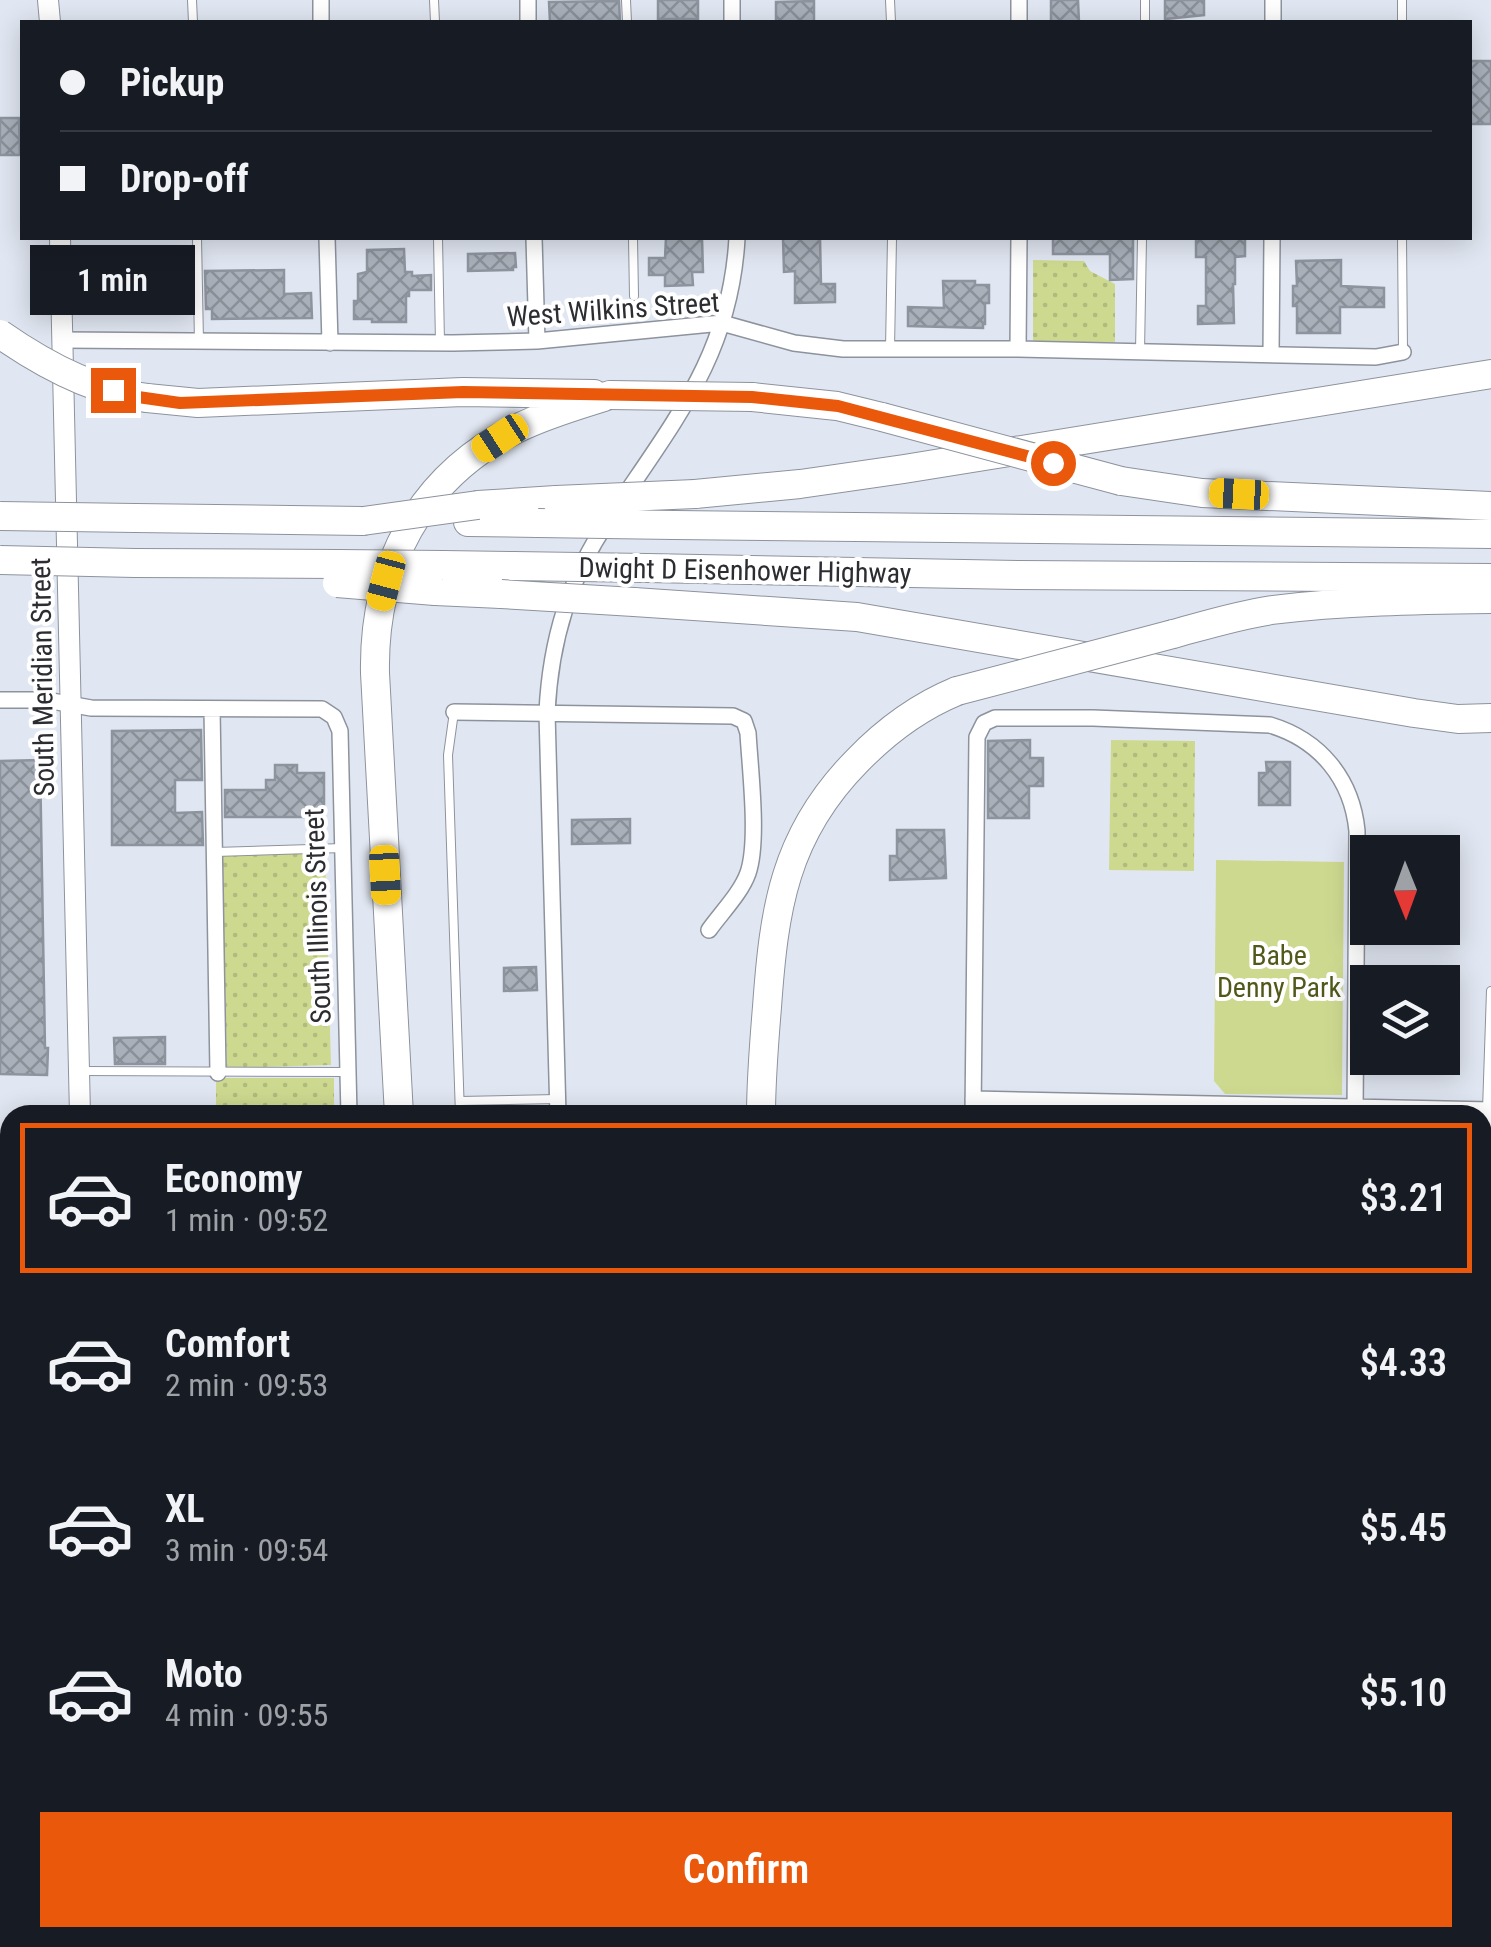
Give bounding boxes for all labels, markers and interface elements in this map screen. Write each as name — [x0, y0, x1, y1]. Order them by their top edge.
text: Pickup — [120, 61, 224, 105]
text: Drop-off — [120, 157, 249, 201]
callout: 1 min — [31, 245, 196, 315]
text: 1 min — [77, 261, 148, 299]
street label: West Wilkins Street — [506, 286, 720, 333]
route end — [91, 368, 136, 413]
car — [467, 409, 533, 467]
route start — [1031, 441, 1076, 486]
car — [1208, 477, 1270, 511]
car — [364, 548, 408, 614]
street label: Dwight D Eisenhower Highway — [578, 551, 912, 590]
street label: South Meridian Street — [24, 557, 61, 797]
street label: South Illinois Street — [297, 808, 338, 1024]
north arrow — [1350, 835, 1460, 945]
map controls — [1350, 835, 1460, 1075]
car — [368, 844, 402, 906]
park label: Babe Denny Park — [1217, 939, 1342, 1004]
button: layers — [1350, 965, 1460, 1075]
icon: car — [45, 1153, 135, 1243]
text: Economy — [165, 1157, 302, 1201]
text: $3.21 — [1360, 1176, 1447, 1220]
text: 1 min · 09:52 — [165, 1201, 328, 1239]
icon: car — [45, 1318, 135, 1408]
text: Comfort — [165, 1322, 290, 1366]
text: $4.33 — [1360, 1341, 1447, 1385]
text: 2 min · 09:53 — [165, 1366, 328, 1404]
icon: car — [45, 1483, 135, 1573]
text: XL — [165, 1487, 204, 1531]
text: $5.45 — [1360, 1506, 1447, 1550]
text: 3 min · 09:54 — [165, 1531, 328, 1569]
icon: car — [45, 1648, 135, 1738]
text: Moto — [165, 1652, 243, 1696]
text: $5.10 — [1360, 1671, 1447, 1715]
text: 4 min · 09:55 — [165, 1696, 328, 1734]
button: Confirm — [40, 1812, 1452, 1927]

